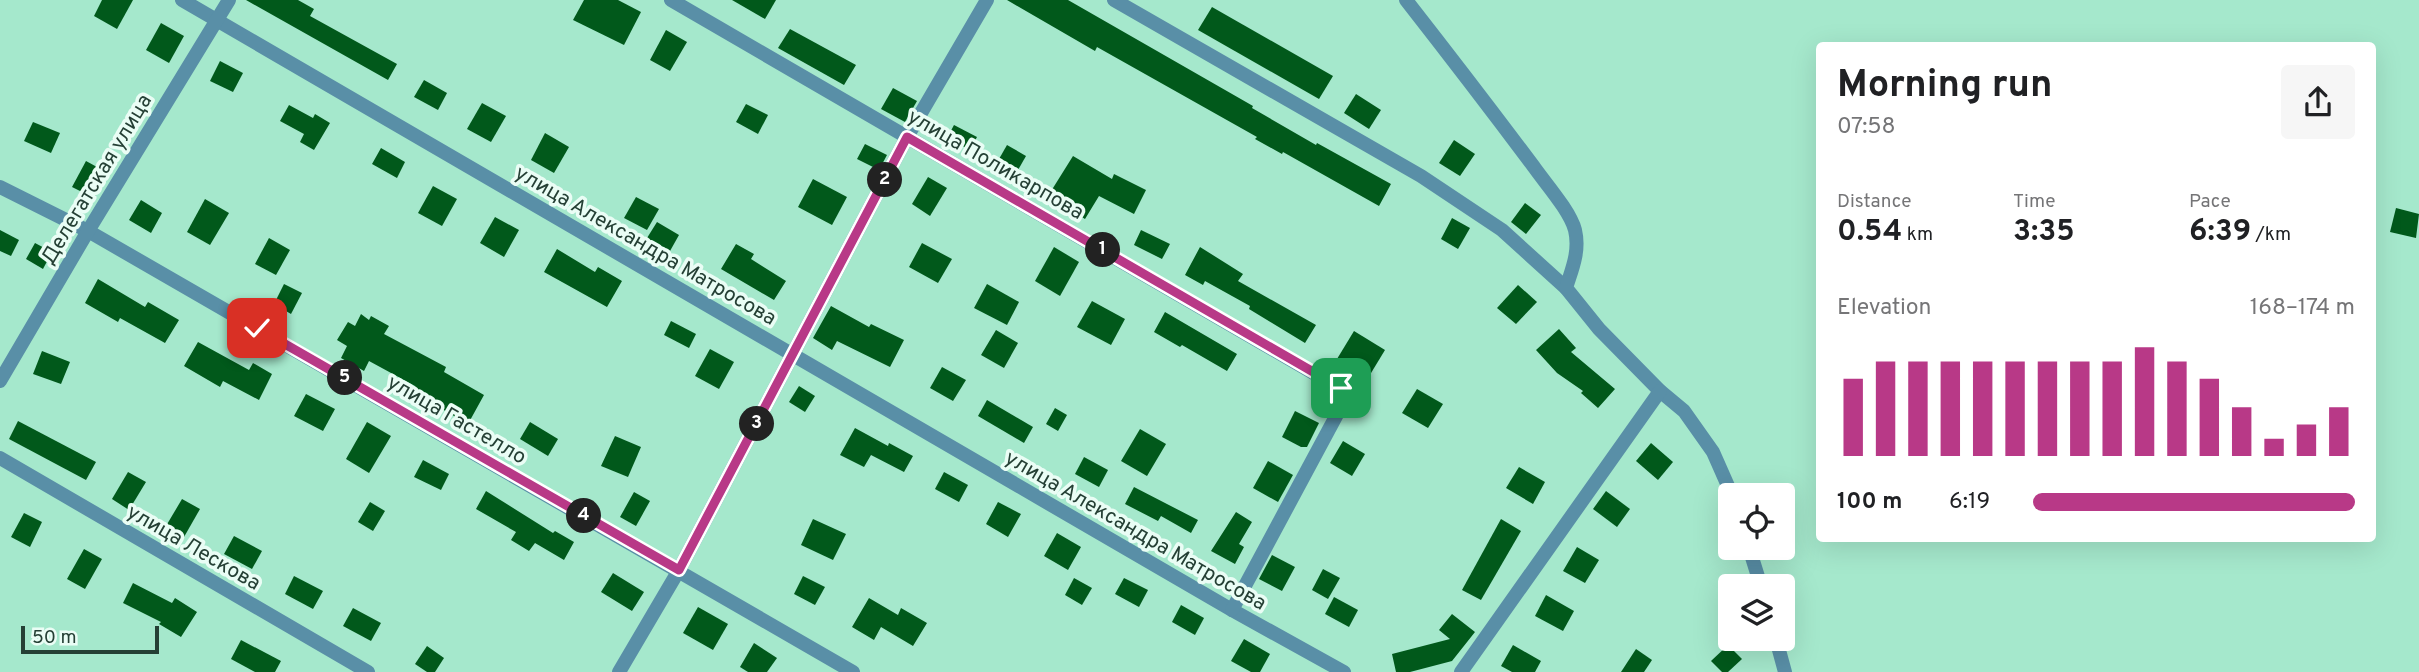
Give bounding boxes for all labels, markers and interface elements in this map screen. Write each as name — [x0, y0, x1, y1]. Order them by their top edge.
text: Morning run — [1837, 62, 2053, 111]
button: share — [2281, 65, 2355, 139]
street label: Делегатская улица — [36, 90, 159, 270]
street label: улица Поликарпова — [902, 104, 1088, 227]
text: 07:58 — [1837, 113, 1896, 142]
street label: улица Александра Матросова — [510, 160, 781, 332]
pin: 2 — [868, 162, 903, 198]
text: 2 — [879, 167, 890, 191]
text: Distance — [1837, 190, 1912, 214]
text: Time — [2013, 190, 2056, 214]
text: Pace — [2189, 190, 2231, 214]
text: 0.54 — [1837, 214, 1902, 251]
text: 3:35 — [2013, 214, 2075, 251]
text: 6:39 — [2189, 214, 2251, 251]
text: km — [1902, 223, 1933, 247]
text: /km — [2251, 223, 2291, 247]
pin: 1 — [1086, 232, 1120, 268]
text: 1 — [1099, 237, 1106, 261]
text: Elevation — [1837, 294, 1932, 323]
text: 168–174 m — [2250, 294, 2355, 323]
pin — [227, 298, 287, 358]
icon: check — [238, 309, 276, 347]
pin — [1311, 358, 1371, 418]
pin: 5 — [328, 360, 362, 396]
text: 5 — [339, 365, 350, 389]
street label: улица Гастелло — [382, 369, 531, 471]
icon: arrive — [1322, 369, 1360, 407]
pin: 3 — [740, 406, 774, 442]
text: 3 — [751, 411, 762, 435]
street label: улица Александра Матросова — [1000, 445, 1271, 617]
map controls — [1718, 483, 1795, 651]
button: locate — [1718, 483, 1795, 560]
text: 100 m — [1837, 488, 1902, 517]
text: 6:19 — [1949, 488, 1990, 517]
pin: 4 — [566, 498, 602, 534]
street label: улица Лескова — [121, 499, 265, 598]
text: 4 — [577, 503, 590, 527]
button: layers — [1718, 574, 1795, 651]
scale bar — [21, 623, 159, 655]
text: 50 m — [32, 626, 77, 650]

